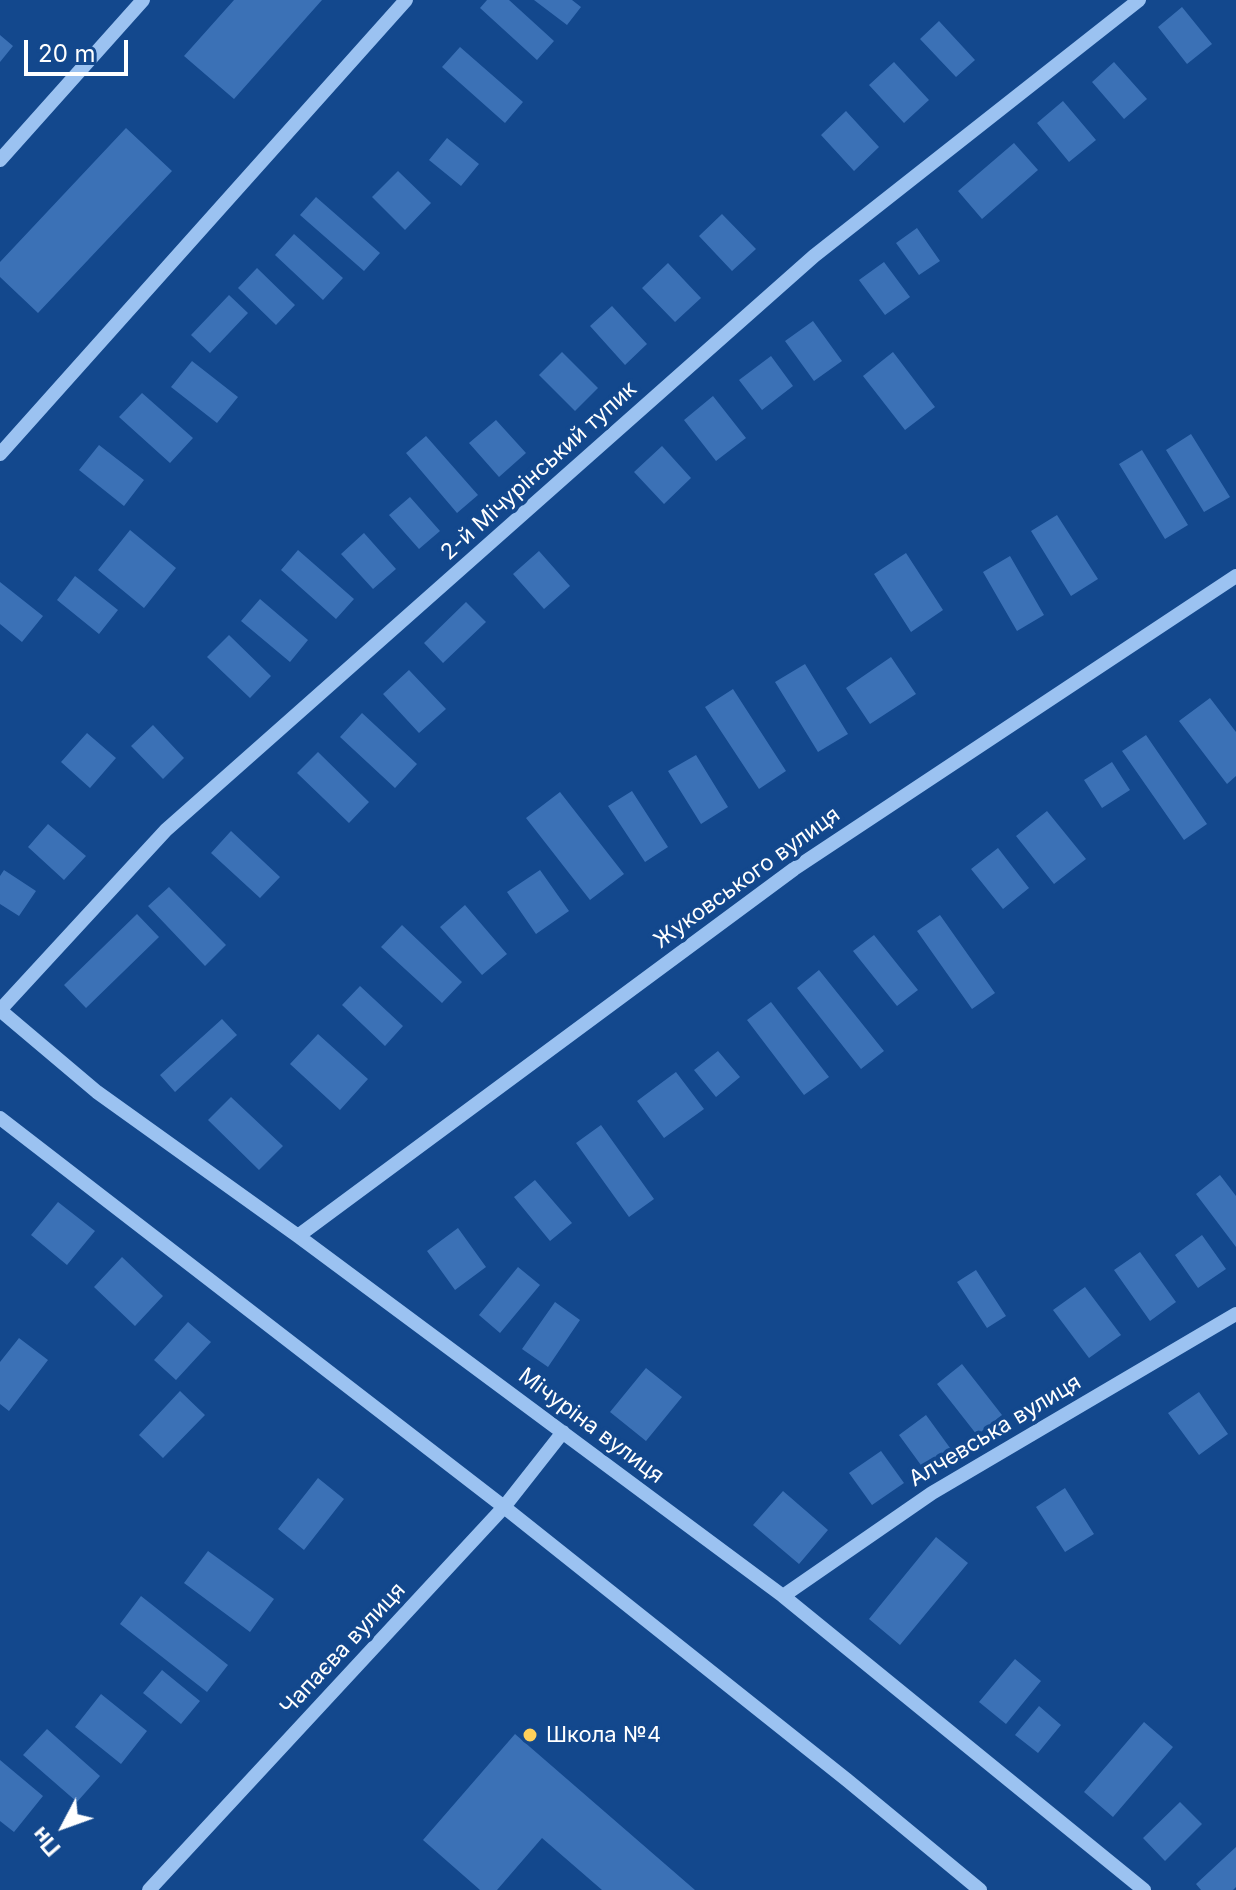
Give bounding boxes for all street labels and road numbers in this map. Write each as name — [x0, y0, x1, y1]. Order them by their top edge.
street label: 2-й Мічурінський тупик — [436, 376, 642, 566]
street label: Жуковського вулиця — [649, 802, 845, 954]
street label: Мічуріна вулиця — [513, 1363, 669, 1489]
street label: Алчевська вулиця — [904, 1369, 1086, 1493]
street label: Чапаєва вулиця — [275, 1577, 411, 1721]

